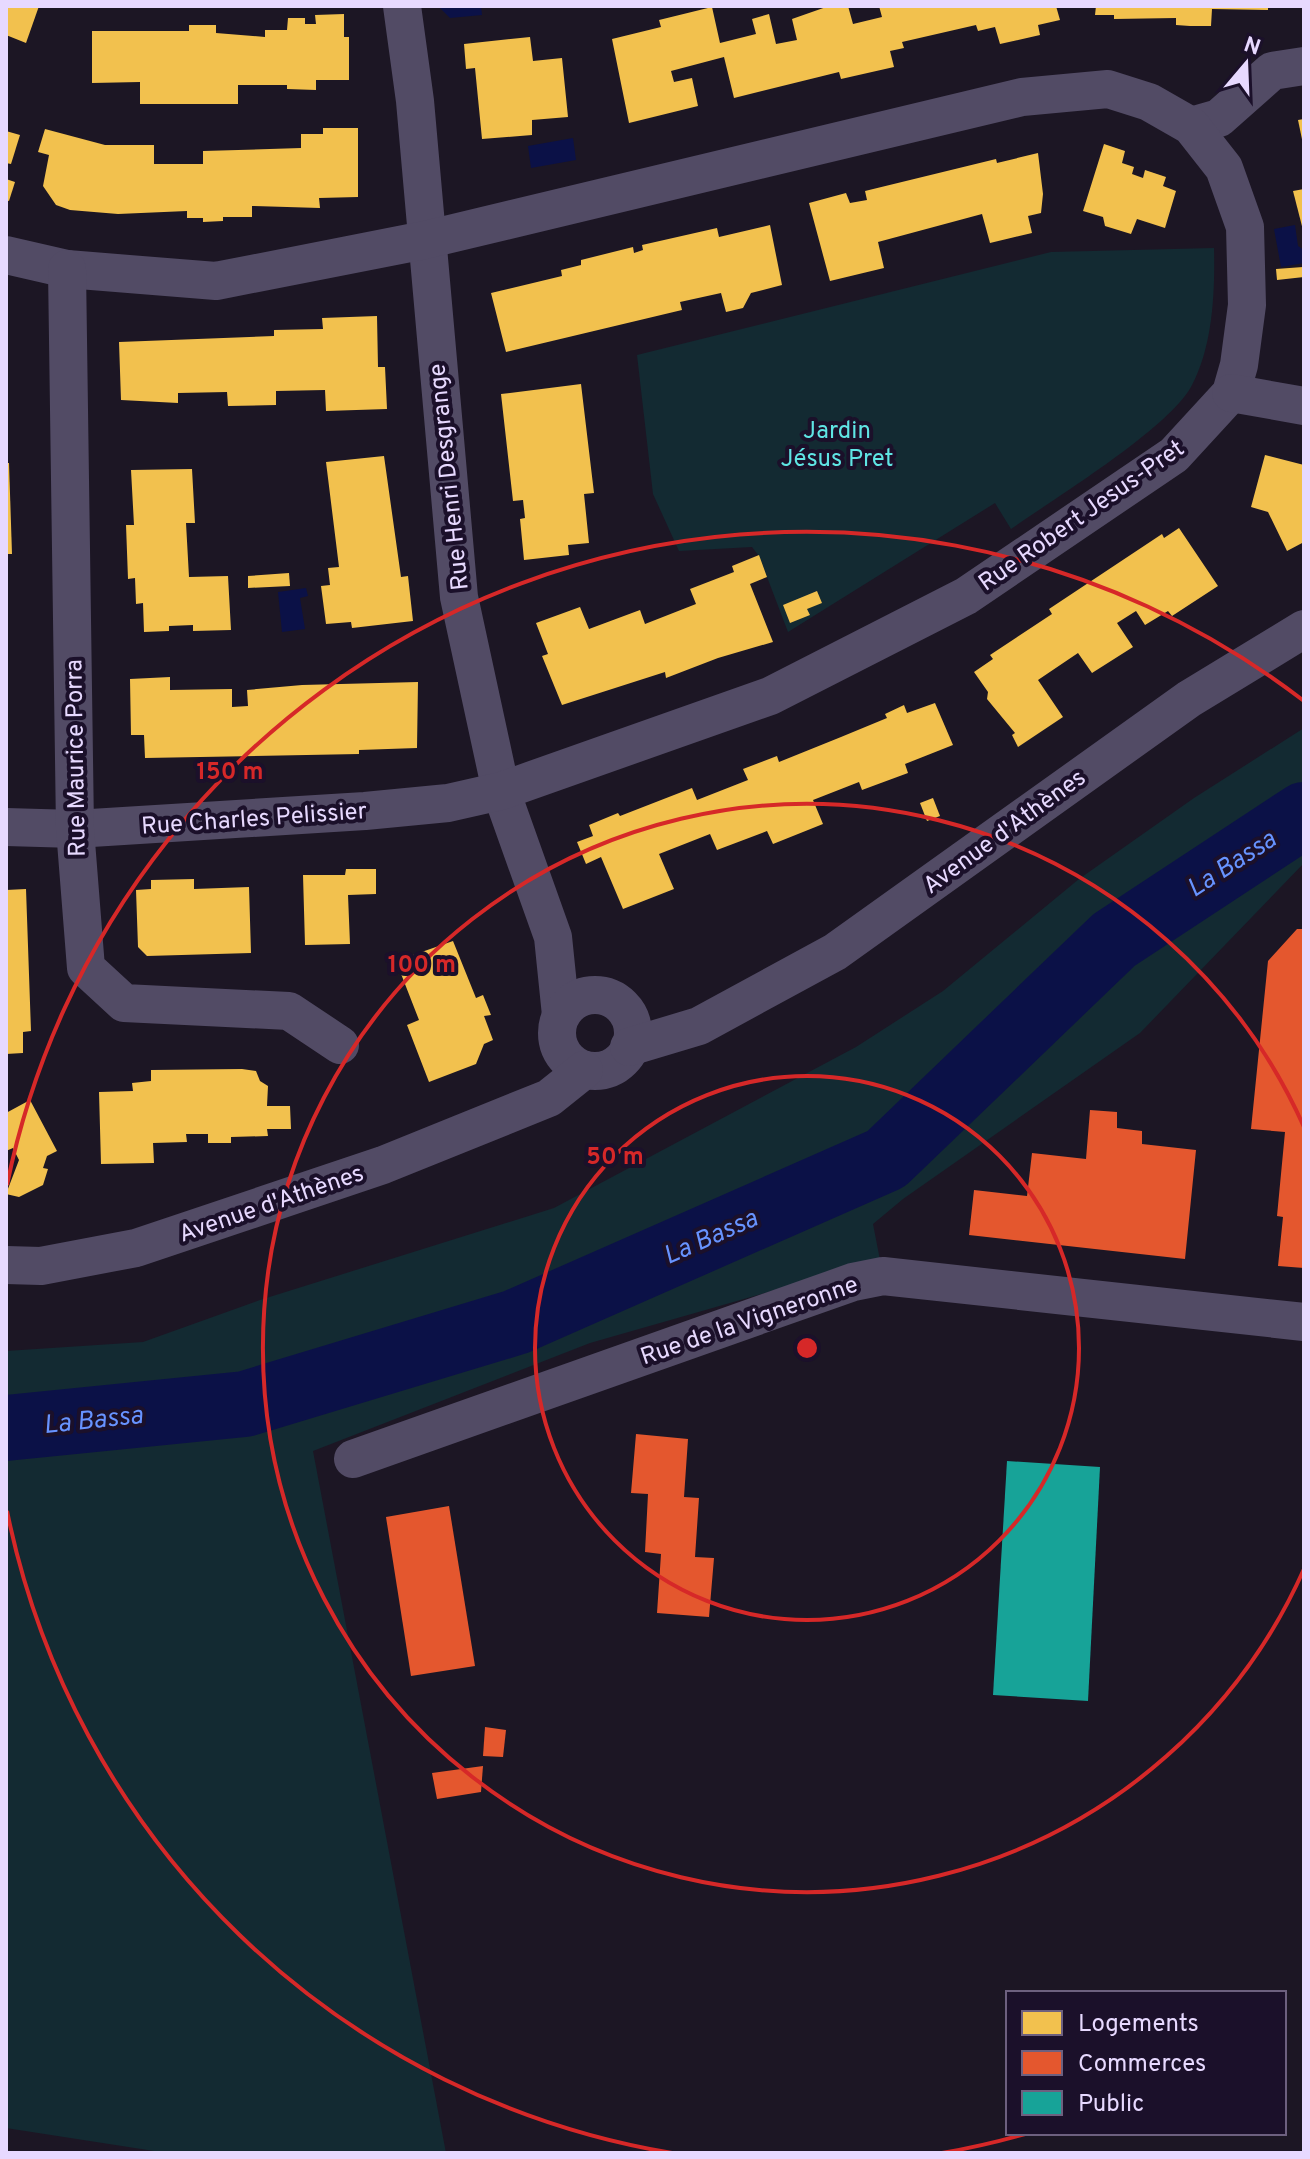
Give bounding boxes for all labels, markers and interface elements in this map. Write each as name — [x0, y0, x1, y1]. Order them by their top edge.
north arrow — [1206, 24, 1286, 104]
text: N — [1240, 32, 1264, 63]
street label: Rue Henri Desgrange — [423, 362, 477, 592]
park label: Jardin Jésus Pret — [780, 417, 894, 475]
street label: Rue Robert Jesus-Pret — [974, 434, 1191, 599]
street label: Rue Maurice Porra — [60, 659, 94, 857]
text: 150 m — [196, 758, 264, 788]
street label: Avenue d'Athènes — [918, 764, 1092, 902]
street label: Rue Charles Pelissier — [140, 797, 368, 843]
water label: La Bassa — [1182, 824, 1284, 906]
text: 100 m — [388, 951, 456, 981]
text: 50 m — [586, 1143, 644, 1173]
street label: Avenue d'Athènes — [175, 1159, 368, 1251]
water label: La Bassa — [659, 1203, 764, 1274]
street label: Rue de la Vigneronne — [637, 1271, 862, 1373]
centre of rings — [793, 1334, 821, 1362]
water label: La Bassa — [42, 1400, 145, 1443]
legend — [1006, 1991, 1286, 2135]
text: Logements — [1078, 2010, 1199, 2040]
text: Commerces — [1078, 2050, 1206, 2080]
text: Public — [1078, 2090, 1144, 2120]

